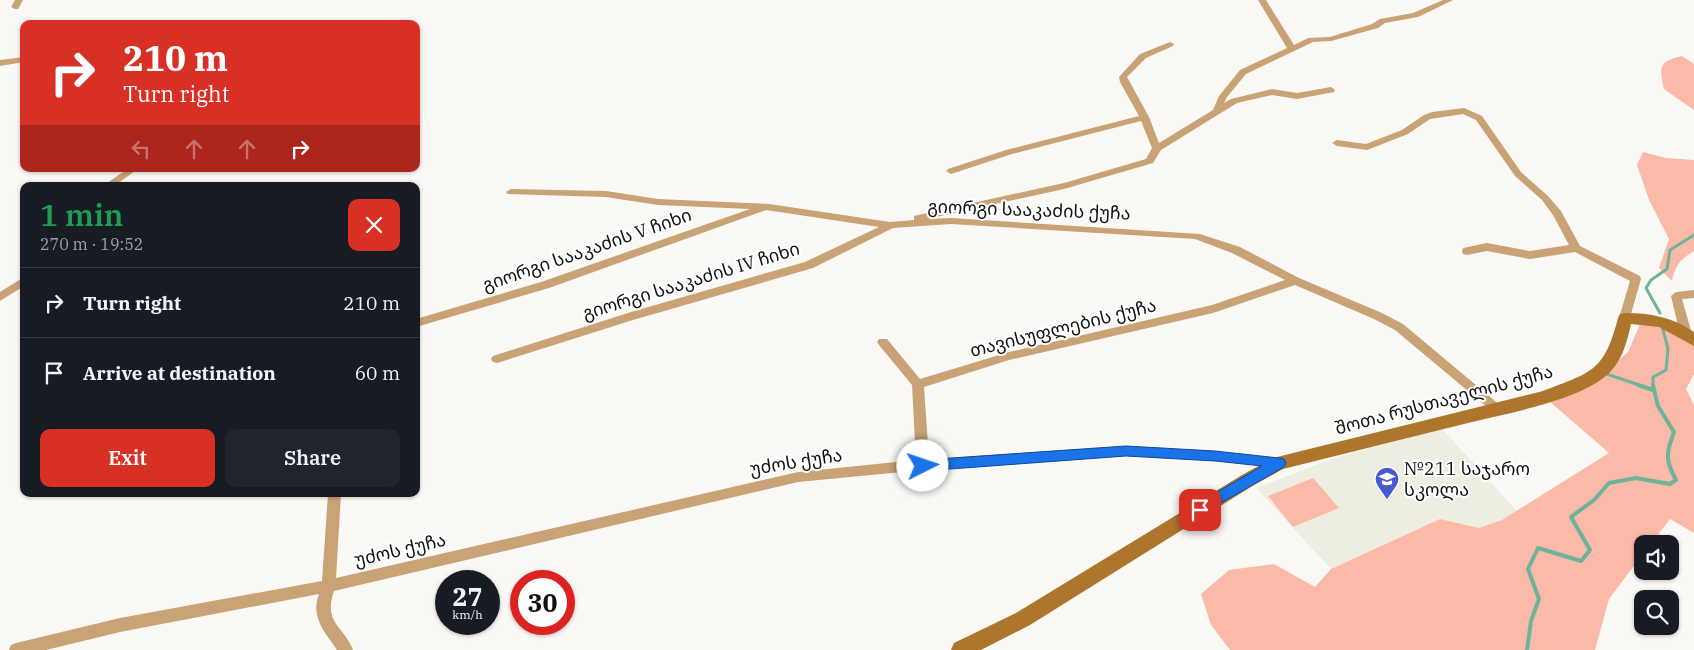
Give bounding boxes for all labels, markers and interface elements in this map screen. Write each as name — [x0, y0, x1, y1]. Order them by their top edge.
text: 210 m — [123, 35, 228, 81]
icon: right — [40, 40, 105, 105]
text: Turn right — [123, 79, 230, 108]
icon: left — [127, 135, 155, 163]
icon: ahead — [180, 135, 208, 163]
icon: ahead — [233, 135, 261, 163]
icon: right — [286, 135, 314, 163]
street label: გიორგი სააკაძის ქუჩა — [927, 194, 1131, 225]
text: 1 min — [40, 195, 123, 234]
button: close — [348, 199, 400, 251]
street label: გიორგი სააკაძის V ჩიხი — [479, 203, 694, 296]
text: 270 m · 19:52 — [40, 234, 143, 254]
street label: გიორგი სააკაძის IV ჩიხი — [579, 236, 802, 325]
icon: right — [40, 289, 68, 317]
text: Turn right — [83, 291, 181, 315]
text: 210 m — [343, 291, 400, 315]
street label: თავისუფლების ქუჩა — [967, 293, 1158, 362]
icon: arrive — [40, 359, 68, 387]
street label: შოთა რუსთაველის ქუჩა — [1332, 359, 1555, 440]
text: Arrive at destination — [83, 361, 276, 385]
text: 60 m — [355, 361, 400, 385]
button: Exit — [40, 429, 215, 487]
button: Share — [225, 429, 400, 487]
position arrow — [896, 439, 948, 491]
street label: უძოს ქუჩა — [748, 443, 844, 480]
place label: №211 საჯარო სკოლა — [1404, 457, 1530, 501]
school or university icon: №211 საჯარო სკოლა — [1374, 466, 1400, 500]
pin — [1179, 489, 1221, 531]
icon: arrive — [1186, 496, 1214, 524]
street label: უძოს ქუჩა — [352, 528, 448, 571]
map controls — [1634, 535, 1679, 635]
button: sound — [1634, 535, 1679, 580]
speed limit sign: 30 — [510, 570, 575, 635]
text: 27 — [452, 580, 483, 613]
button: search — [1634, 590, 1679, 635]
text: km/h — [452, 607, 483, 622]

